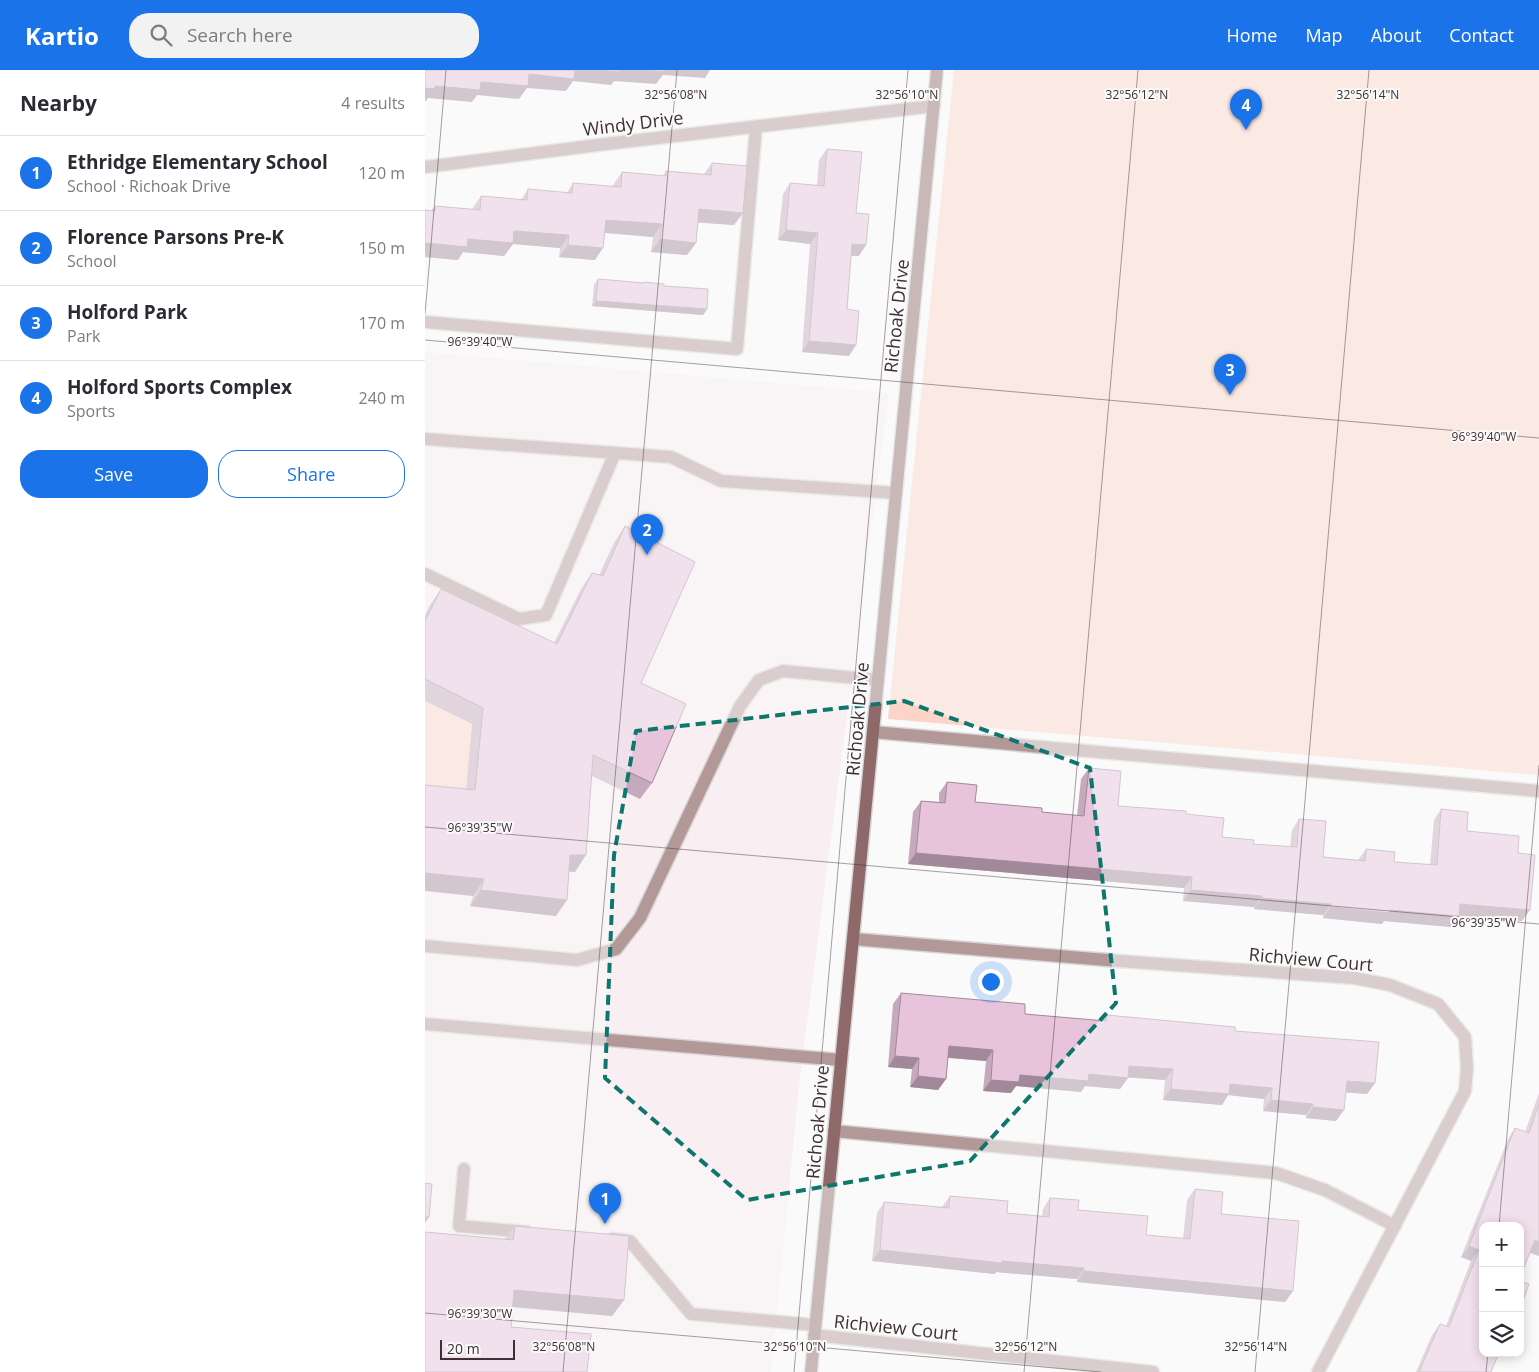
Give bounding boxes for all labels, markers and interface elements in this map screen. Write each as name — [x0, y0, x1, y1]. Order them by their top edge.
search box — [129, 13, 479, 58]
text: Kartio — [25, 19, 99, 52]
icon: search — [147, 21, 175, 49]
text: Search here — [187, 22, 293, 48]
text: Home — [1227, 23, 1277, 47]
text: Map — [1305, 23, 1343, 47]
text: About — [1371, 23, 1421, 47]
text: Contact — [1449, 23, 1514, 47]
text: 32°56'08"N — [645, 86, 707, 103]
text: 32°56'10"N — [876, 86, 938, 103]
text: 32°56'12"N — [1106, 86, 1168, 103]
text: 32°56'14"N — [1337, 86, 1399, 103]
text: Nearby — [20, 89, 97, 117]
pin: 4 — [1230, 89, 1262, 130]
text: 4 results — [341, 92, 405, 114]
street label: Windy Drive — [581, 105, 685, 141]
text: Ethridge Elementary School — [67, 149, 328, 175]
text: 1 — [31, 162, 41, 184]
text: 120 m — [359, 162, 405, 184]
text: School · Richoak Drive — [67, 175, 231, 197]
text: Florence Parsons Pre-K — [67, 224, 284, 250]
text: 2 — [31, 237, 41, 259]
text: 150 m — [359, 237, 405, 259]
text: School — [67, 250, 117, 272]
street label: Richoak Drive — [878, 258, 914, 374]
text: Holford Park — [67, 299, 188, 325]
text: 3 — [31, 312, 41, 334]
text: 170 m — [359, 312, 405, 334]
text: Park — [67, 325, 100, 347]
text: 96°39'40"W — [448, 333, 512, 350]
pin: 3 — [1214, 354, 1246, 395]
text: Holford Sports Complex — [67, 374, 292, 400]
text: 4 — [31, 387, 41, 409]
text: 240 m — [359, 387, 405, 409]
text: Sports — [67, 400, 115, 422]
text: 96°39'40"W — [1452, 428, 1516, 445]
button: Save — [20, 450, 208, 498]
button: Share — [218, 450, 405, 498]
pin: 2 — [631, 514, 663, 555]
street label: Richoak Drive — [840, 661, 874, 777]
text: 96°39'35"W — [448, 819, 512, 836]
text: 96°39'35"W — [1452, 914, 1516, 931]
street label: Richview Court — [1248, 942, 1374, 976]
your location — [978, 969, 1004, 995]
street label: Richoak Drive — [800, 1064, 834, 1180]
pin: 1 — [589, 1183, 621, 1224]
map controls — [1479, 1222, 1524, 1357]
button: + — [1479, 1222, 1524, 1267]
button: − — [1479, 1267, 1524, 1312]
text: 96°39'30"W — [448, 1305, 512, 1322]
street label: Richview Court — [833, 1309, 959, 1345]
button: layers — [1479, 1312, 1524, 1357]
scale bar — [440, 1337, 515, 1360]
text: 32°56'08"N — [533, 1338, 595, 1355]
text: 32°56'10"N — [764, 1338, 826, 1355]
text: 32°56'12"N — [995, 1338, 1057, 1355]
text: 32°56'14"N — [1225, 1338, 1287, 1355]
text: 20 m — [447, 1339, 480, 1358]

